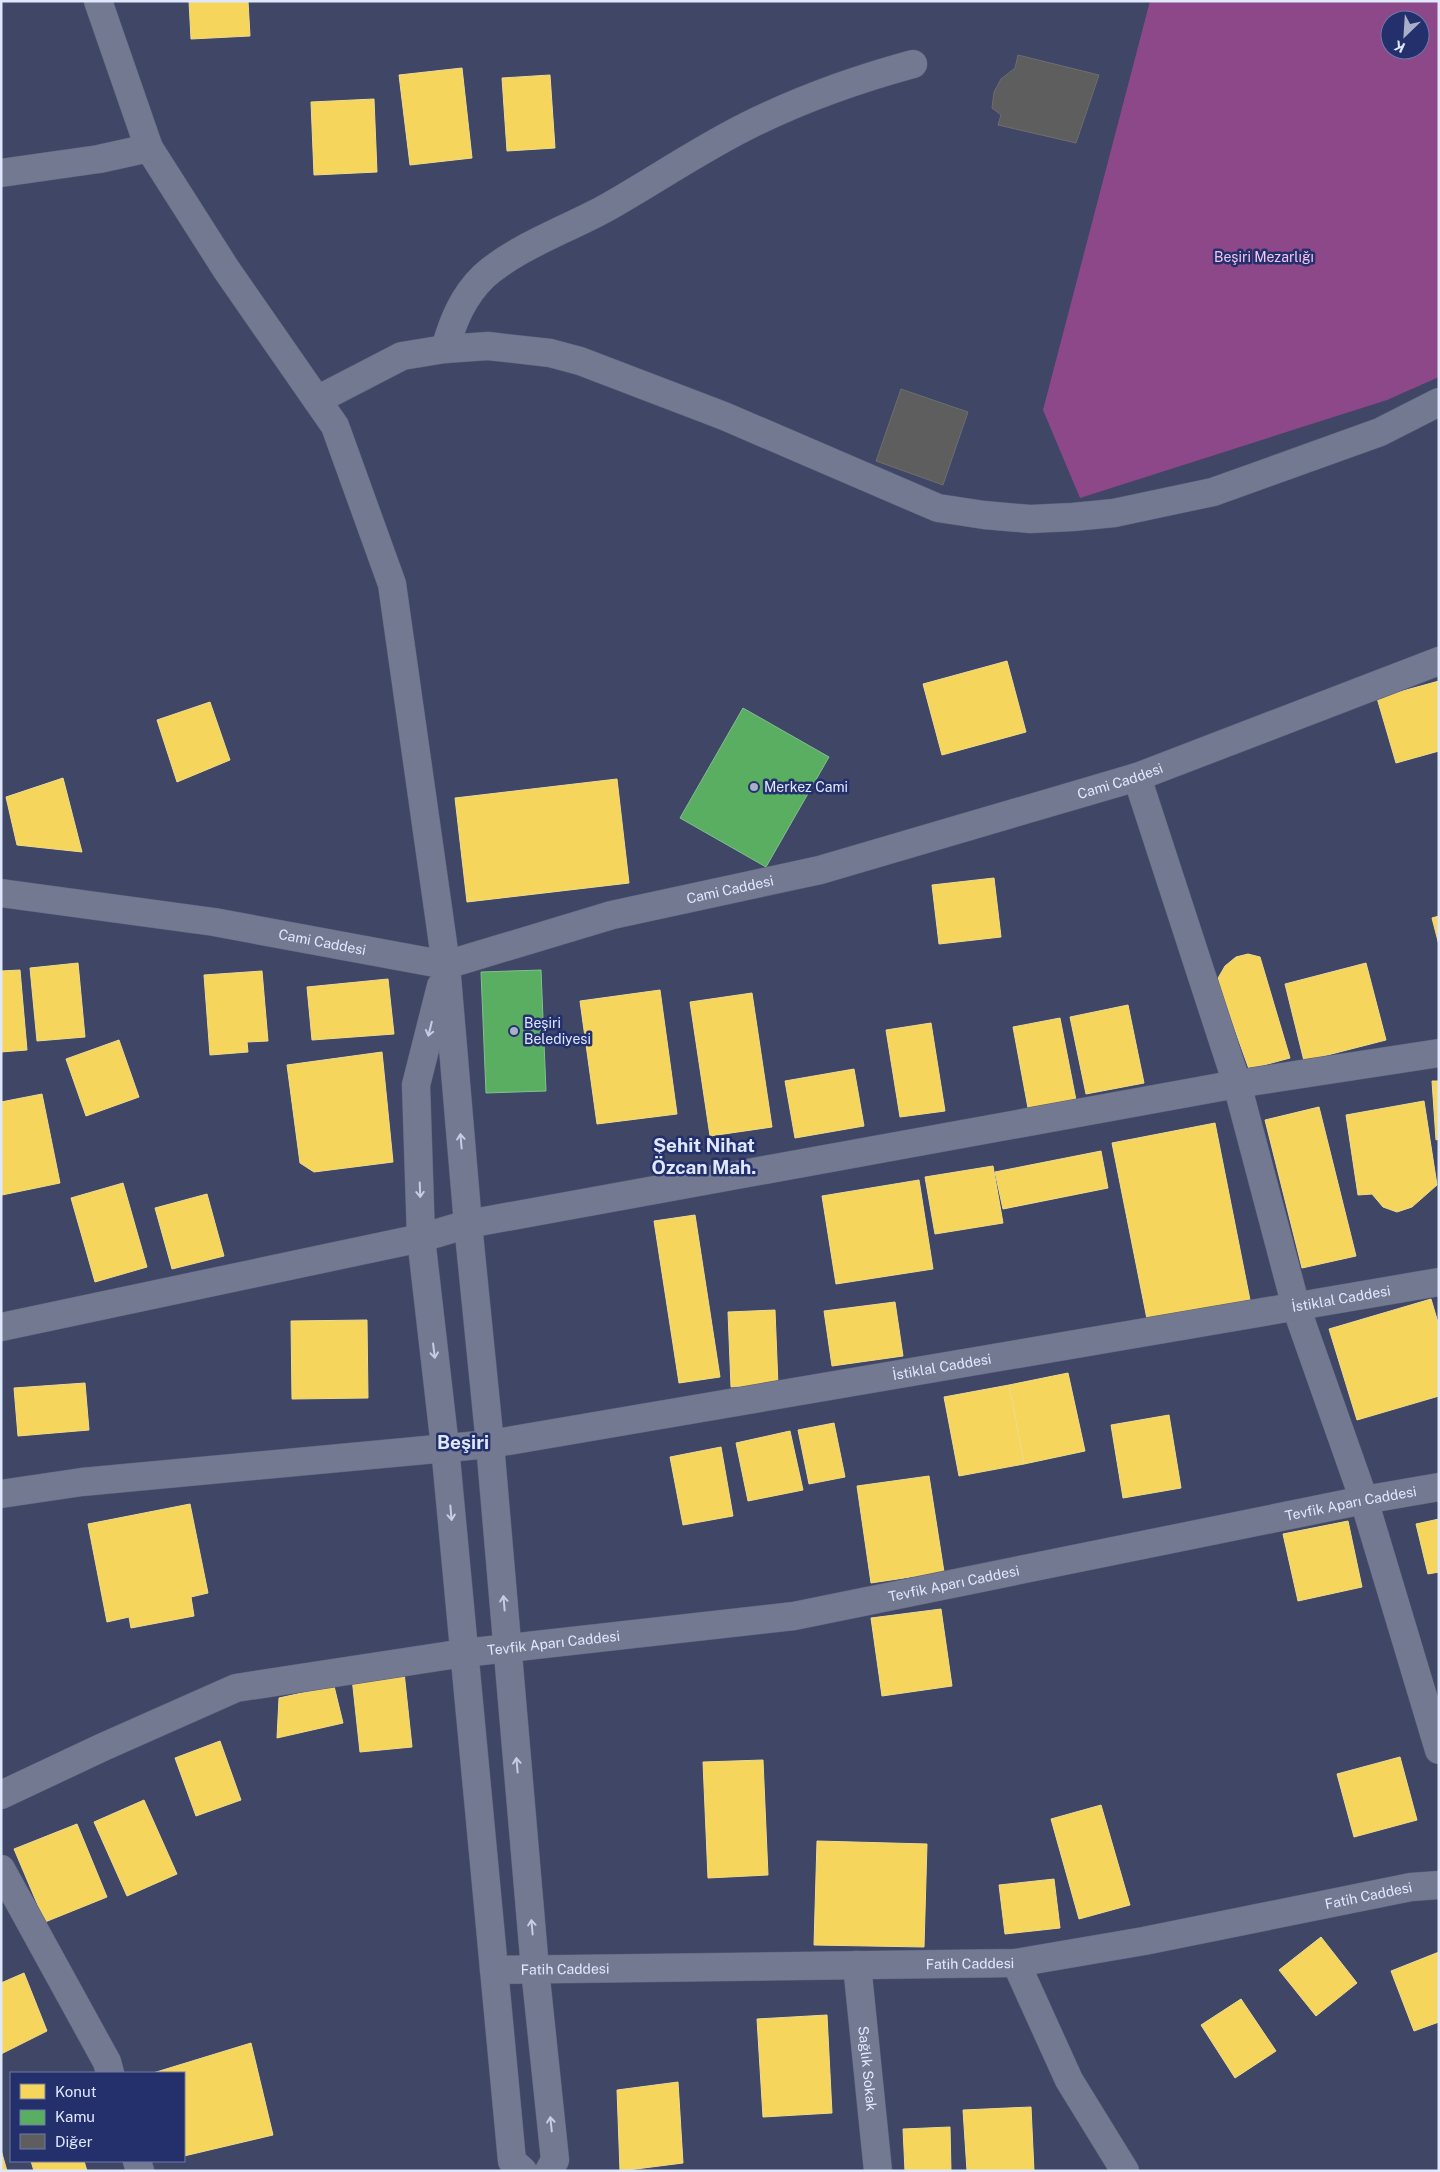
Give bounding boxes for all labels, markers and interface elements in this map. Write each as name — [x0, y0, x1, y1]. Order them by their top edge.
north arrow — [1380, 10, 1430, 60]
text: K — [1392, 37, 1407, 56]
park label: Beşiri Mezarlığı — [1214, 249, 1314, 265]
street label: Cami Caddesi — [1075, 760, 1165, 802]
place label: Merkez Cami — [764, 779, 848, 795]
marker: Merkez Cami — [748, 781, 760, 793]
street label: Cami Caddesi — [685, 872, 775, 907]
street label: Cami Caddesi — [277, 926, 367, 958]
place label: Beşiri Belediyesi — [524, 1015, 591, 1047]
one-way arrow — [425, 1021, 434, 1037]
marker: Beşiri Belediyesi — [508, 1025, 520, 1037]
one-way arrow — [456, 1133, 466, 1149]
district label: Şehit Nihat Özcan Mah. — [652, 1134, 756, 1178]
one-way arrow — [415, 1181, 424, 1197]
street label: İstiklal Caddesi — [1290, 1282, 1392, 1315]
one-way arrow — [429, 1343, 439, 1359]
street label: İstiklal Caddesi — [891, 1351, 992, 1383]
district label: Beşiri — [437, 1431, 489, 1453]
street label: Tevfik Aparı Caddesi — [1284, 1483, 1418, 1524]
one-way arrow — [447, 1505, 456, 1521]
street label: Tevfik Aparı Caddesi — [887, 1562, 1021, 1605]
one-way arrow — [499, 1596, 508, 1612]
street label: Tevfik Aparı Caddesi — [486, 1628, 621, 1658]
one-way arrow — [513, 1757, 522, 1773]
street label: Fatih Caddesi — [1324, 1879, 1414, 1912]
one-way arrow — [527, 1919, 536, 1935]
street label: Fatih Caddesi — [926, 1955, 1014, 1972]
street label: Fatih Caddesi — [521, 1960, 609, 1978]
street label: Sağlık Sokak — [855, 2025, 880, 2112]
legend — [10, 2072, 185, 2162]
text: Konut — [55, 2083, 97, 2100]
text: Kamu — [55, 2108, 95, 2125]
one-way arrow — [546, 2116, 556, 2132]
text: Diğer — [55, 2133, 93, 2150]

